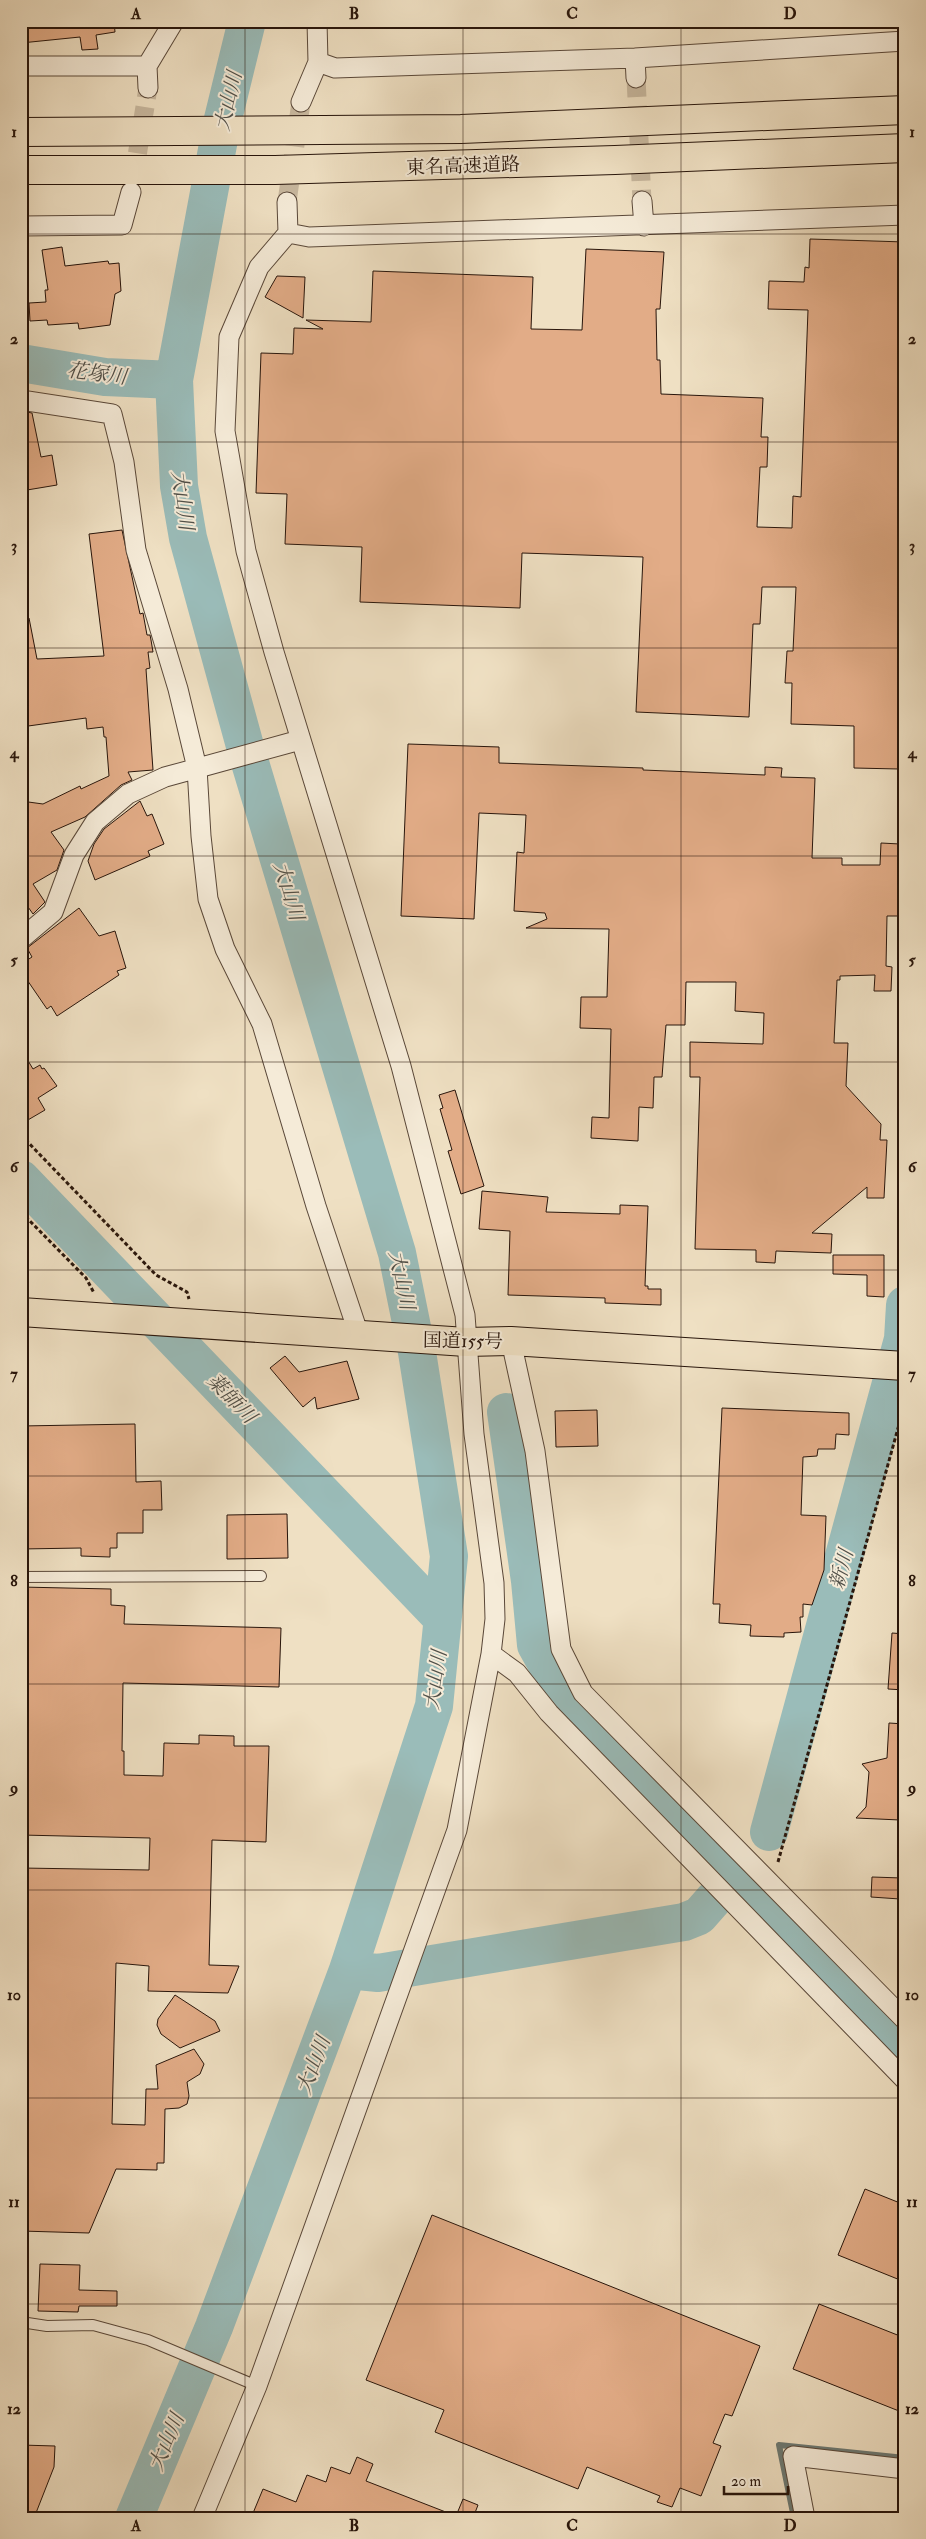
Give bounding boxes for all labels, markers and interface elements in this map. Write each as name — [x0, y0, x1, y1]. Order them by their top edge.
text: A — [130, 4, 142, 24]
text: B — [349, 4, 359, 24]
text: C — [566, 4, 578, 24]
text: D — [783, 4, 797, 24]
water label: 大山川 — [210, 67, 248, 133]
text: 1 — [11, 122, 17, 142]
text: 1 — [909, 122, 915, 142]
street label: 東名高速道路 — [406, 152, 520, 180]
text: 2 — [10, 329, 18, 349]
text: 2 — [908, 329, 916, 349]
water label: 花塚川 — [66, 357, 130, 390]
water label: 大山川 — [166, 469, 199, 533]
text: 3 — [11, 536, 17, 556]
text: 3 — [909, 536, 915, 556]
text: 4 — [9, 743, 20, 763]
text: 4 — [907, 743, 918, 763]
water label: 大山川 — [268, 859, 310, 925]
text: 5 — [10, 950, 18, 970]
text: 5 — [908, 950, 916, 970]
text: 6 — [10, 1157, 20, 1177]
text: 6 — [908, 1157, 918, 1177]
water label: 大山川 — [383, 1248, 420, 1314]
street label: 国道155号 — [423, 1328, 503, 1354]
text: 7 — [10, 1364, 18, 1384]
text: 7 — [908, 1364, 916, 1384]
water label: 薬師川 — [202, 1368, 263, 1430]
water label: 新川 — [824, 1545, 859, 1592]
text: 8 — [10, 1571, 18, 1591]
text: 8 — [908, 1571, 916, 1591]
water label: 大山川 — [419, 1647, 452, 1712]
text: 9 — [8, 1778, 18, 1798]
text: 9 — [906, 1778, 916, 1798]
text: 10 — [7, 1985, 21, 2005]
text: 10 — [905, 1985, 919, 2005]
water label: 大山川 — [291, 2031, 337, 2098]
text: 11 — [8, 2192, 20, 2212]
text: 11 — [906, 2192, 918, 2212]
text: 12 — [7, 2399, 21, 2419]
text: 12 — [905, 2399, 919, 2419]
water label: 大山川 — [143, 2408, 190, 2475]
scale bar — [724, 2464, 787, 2496]
text: 20 m — [731, 2472, 761, 2491]
text: A — [130, 2516, 142, 2536]
text: B — [349, 2516, 359, 2536]
text: C — [566, 2516, 578, 2536]
text: D — [783, 2516, 797, 2536]

